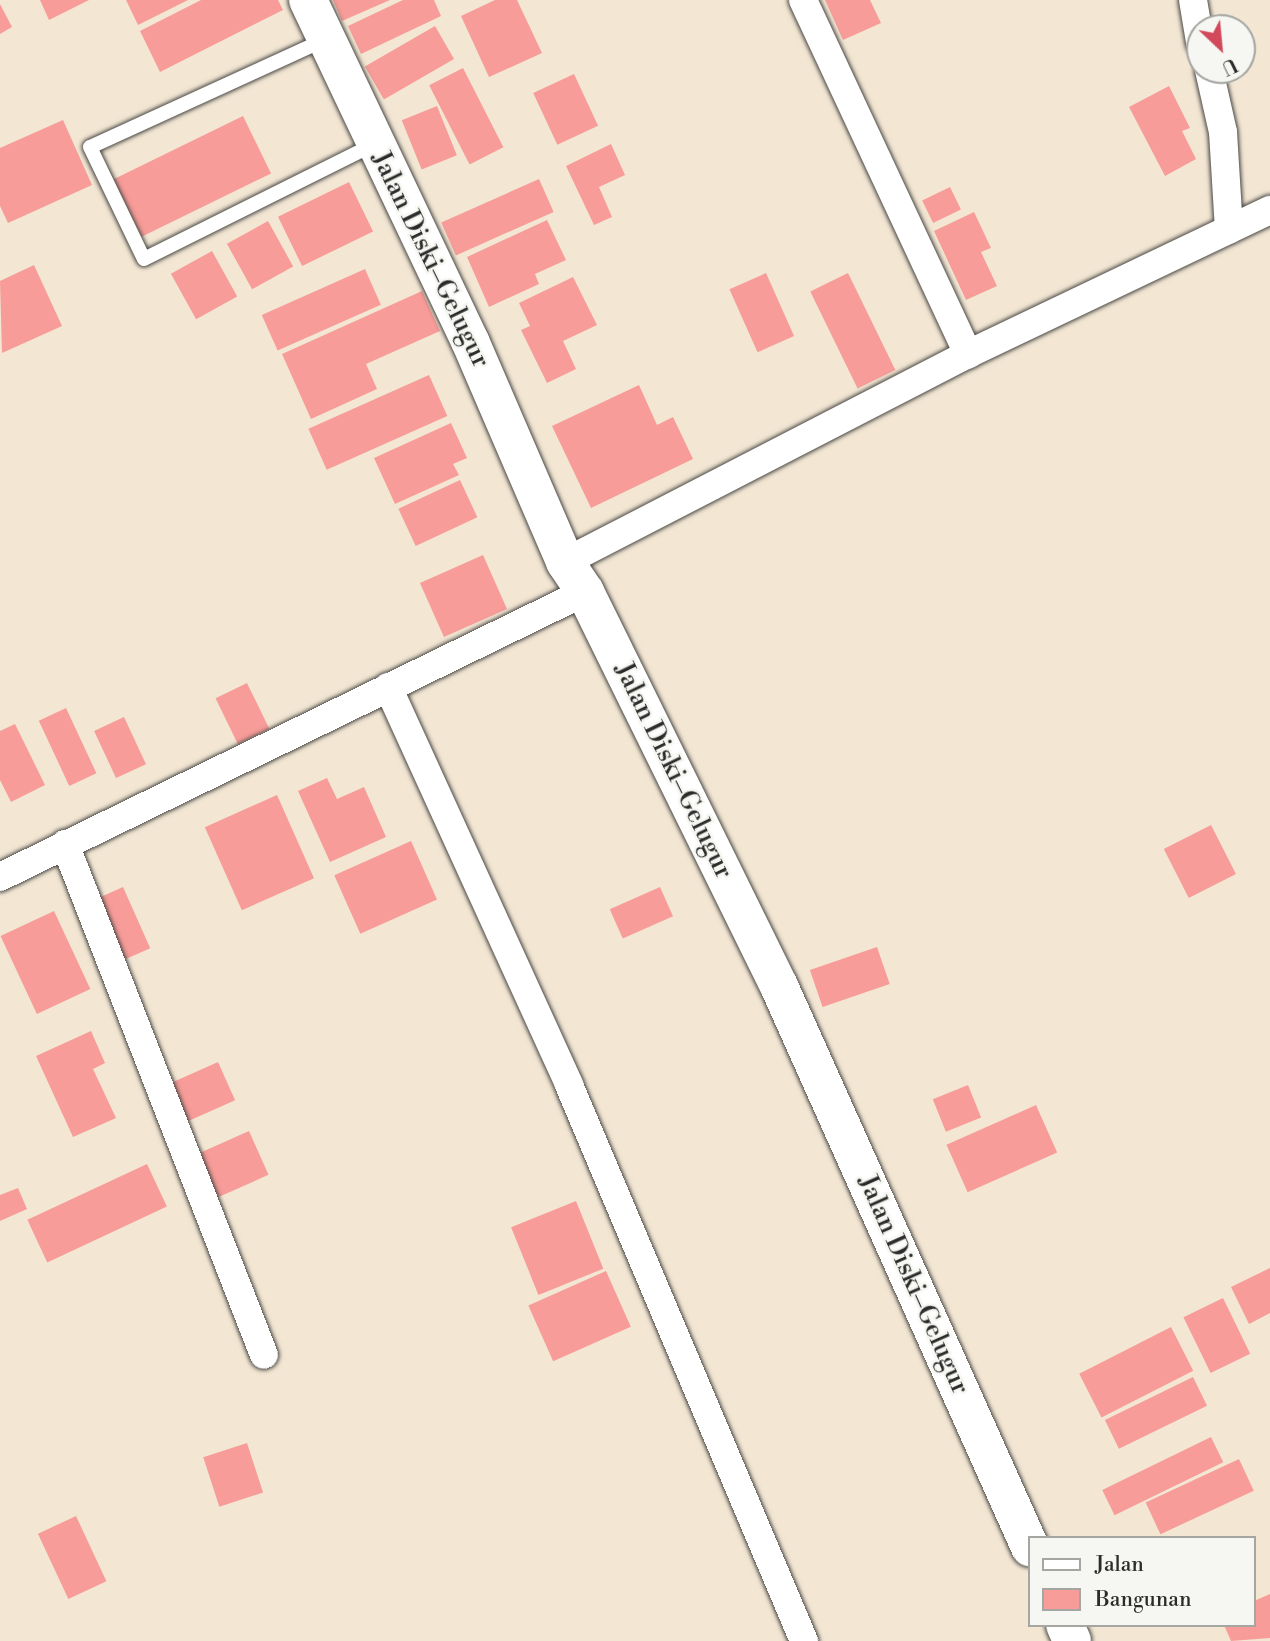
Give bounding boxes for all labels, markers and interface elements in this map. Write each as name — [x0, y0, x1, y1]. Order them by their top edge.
north arrow — [1186, 14, 1256, 84]
text: U — [1217, 52, 1241, 80]
street label: Jalan Diski–Gelugur — [364, 147, 496, 373]
street label: Jalan Diski–Gelugur — [607, 658, 739, 884]
street label: Jalan Diski–Gelugur — [851, 1171, 975, 1399]
legend — [1028, 1536, 1256, 1627]
text: Jalan — [1095, 1552, 1144, 1578]
text: Bangunan — [1095, 1587, 1191, 1613]

